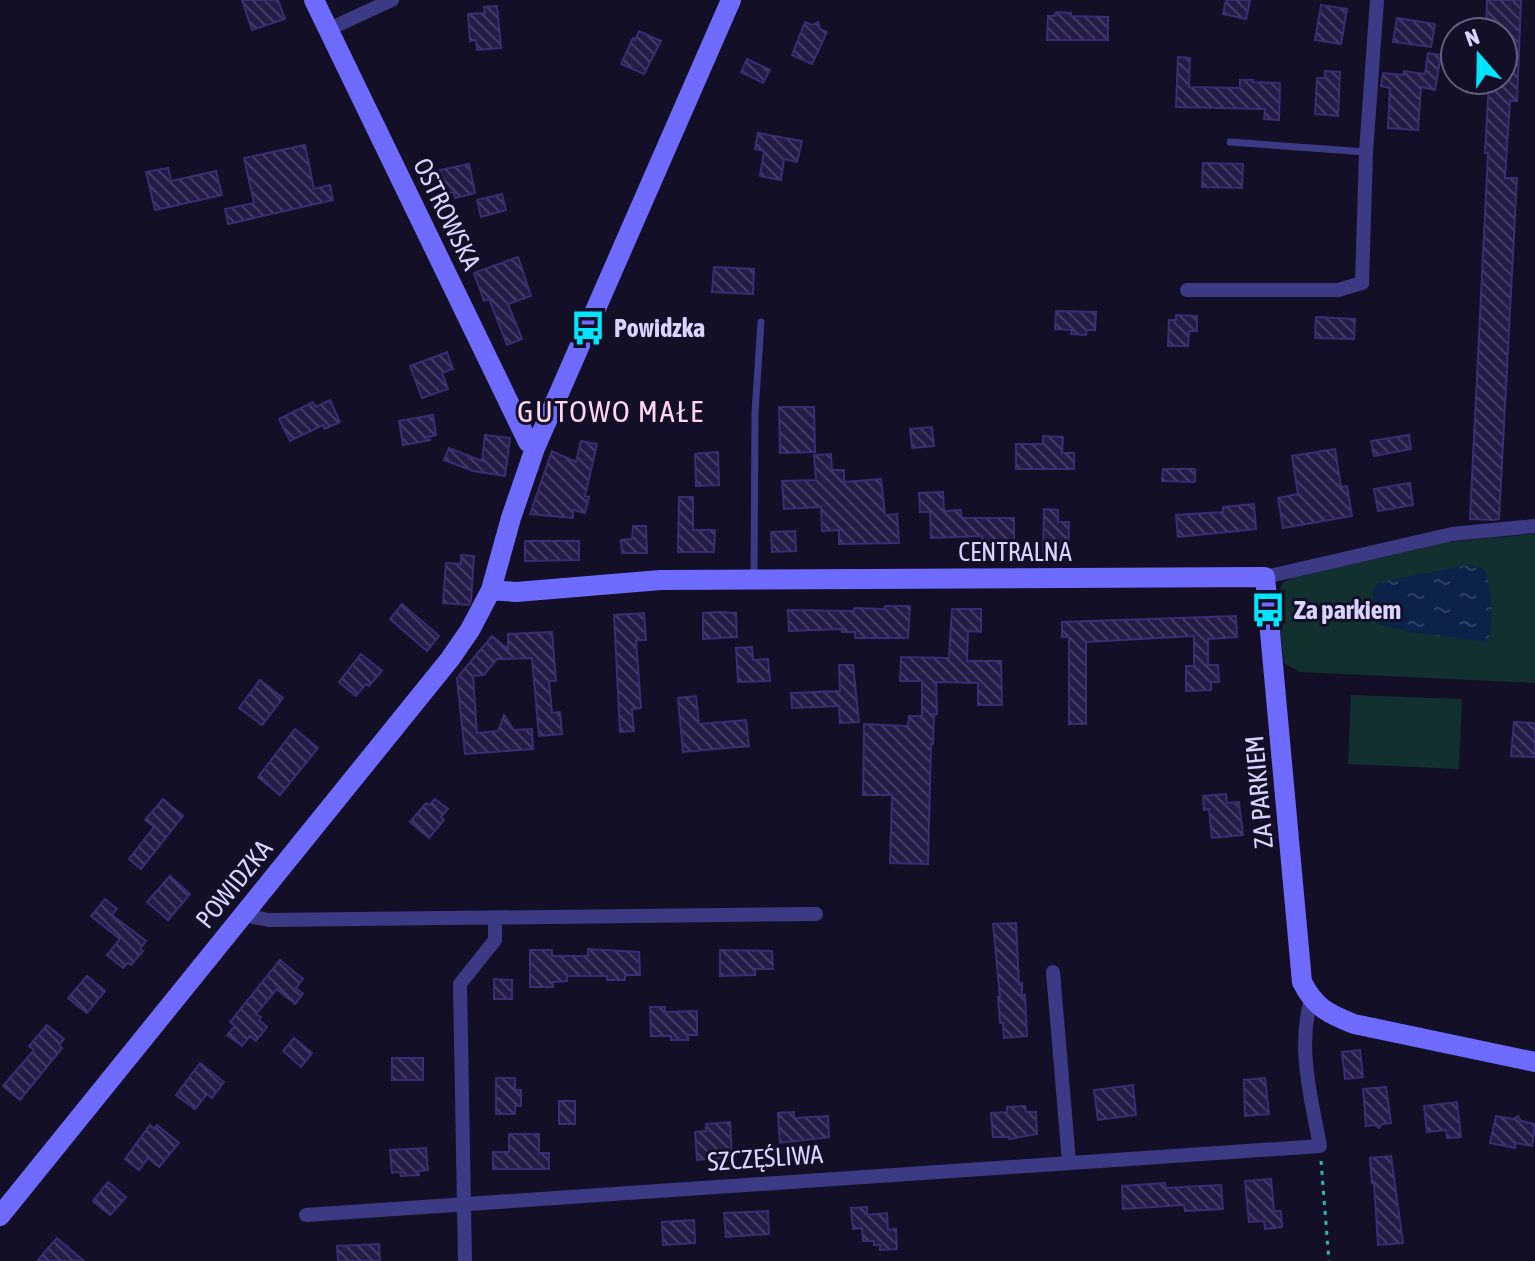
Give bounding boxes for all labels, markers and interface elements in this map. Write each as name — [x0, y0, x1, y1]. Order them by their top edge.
north arrow — [1439, 16, 1519, 96]
text: N — [1462, 23, 1483, 52]
street label: OSTROWSKA — [407, 153, 487, 275]
bus stop icon: Powidzka — [569, 309, 607, 347]
place label: Powidzka — [614, 313, 705, 343]
district label: GUTOWO MAŁE — [517, 394, 705, 428]
street label: CENTRALNA — [958, 537, 1072, 567]
bus stop icon: Za parkiem — [1249, 591, 1287, 629]
place label: Za parkiem — [1294, 595, 1401, 625]
street label: ZA PARKIEM — [1239, 734, 1279, 850]
street label: POWIDZKA — [190, 834, 279, 934]
street label: SZCZĘŚLIWA — [706, 1139, 824, 1177]

